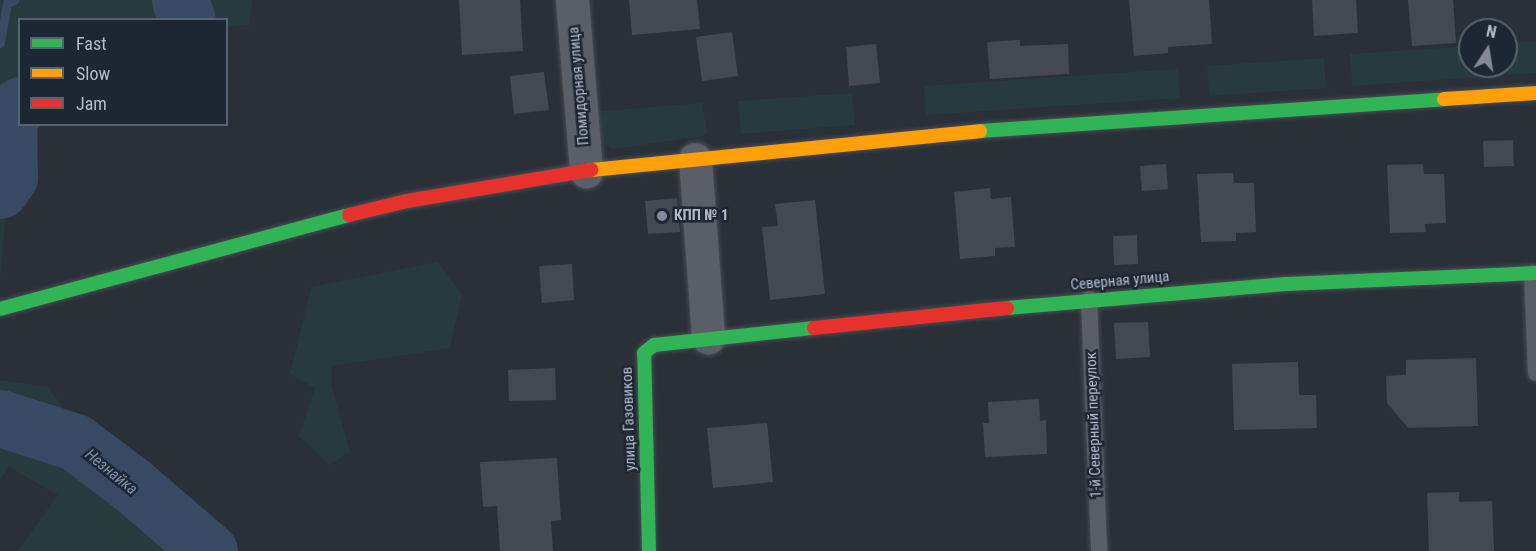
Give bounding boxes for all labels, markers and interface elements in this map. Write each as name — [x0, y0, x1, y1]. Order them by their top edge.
legend — [18, 18, 228, 126]
north arrow — [1458, 18, 1518, 78]
text: N — [1485, 22, 1498, 42]
street label: Помидорная улица — [565, 26, 593, 146]
text: Fast — [76, 33, 107, 54]
text: Slow — [76, 63, 110, 84]
text: Jam — [76, 93, 107, 114]
place label: КПП № 1 — [674, 207, 728, 225]
marker: КПП № 1 — [655, 209, 669, 223]
street label: Северная улица — [1070, 268, 1170, 294]
street label: 1-й Северный переулок — [1082, 352, 1106, 498]
street label: улица Газовиков — [618, 367, 640, 471]
water label: Незнайка — [81, 445, 141, 499]

